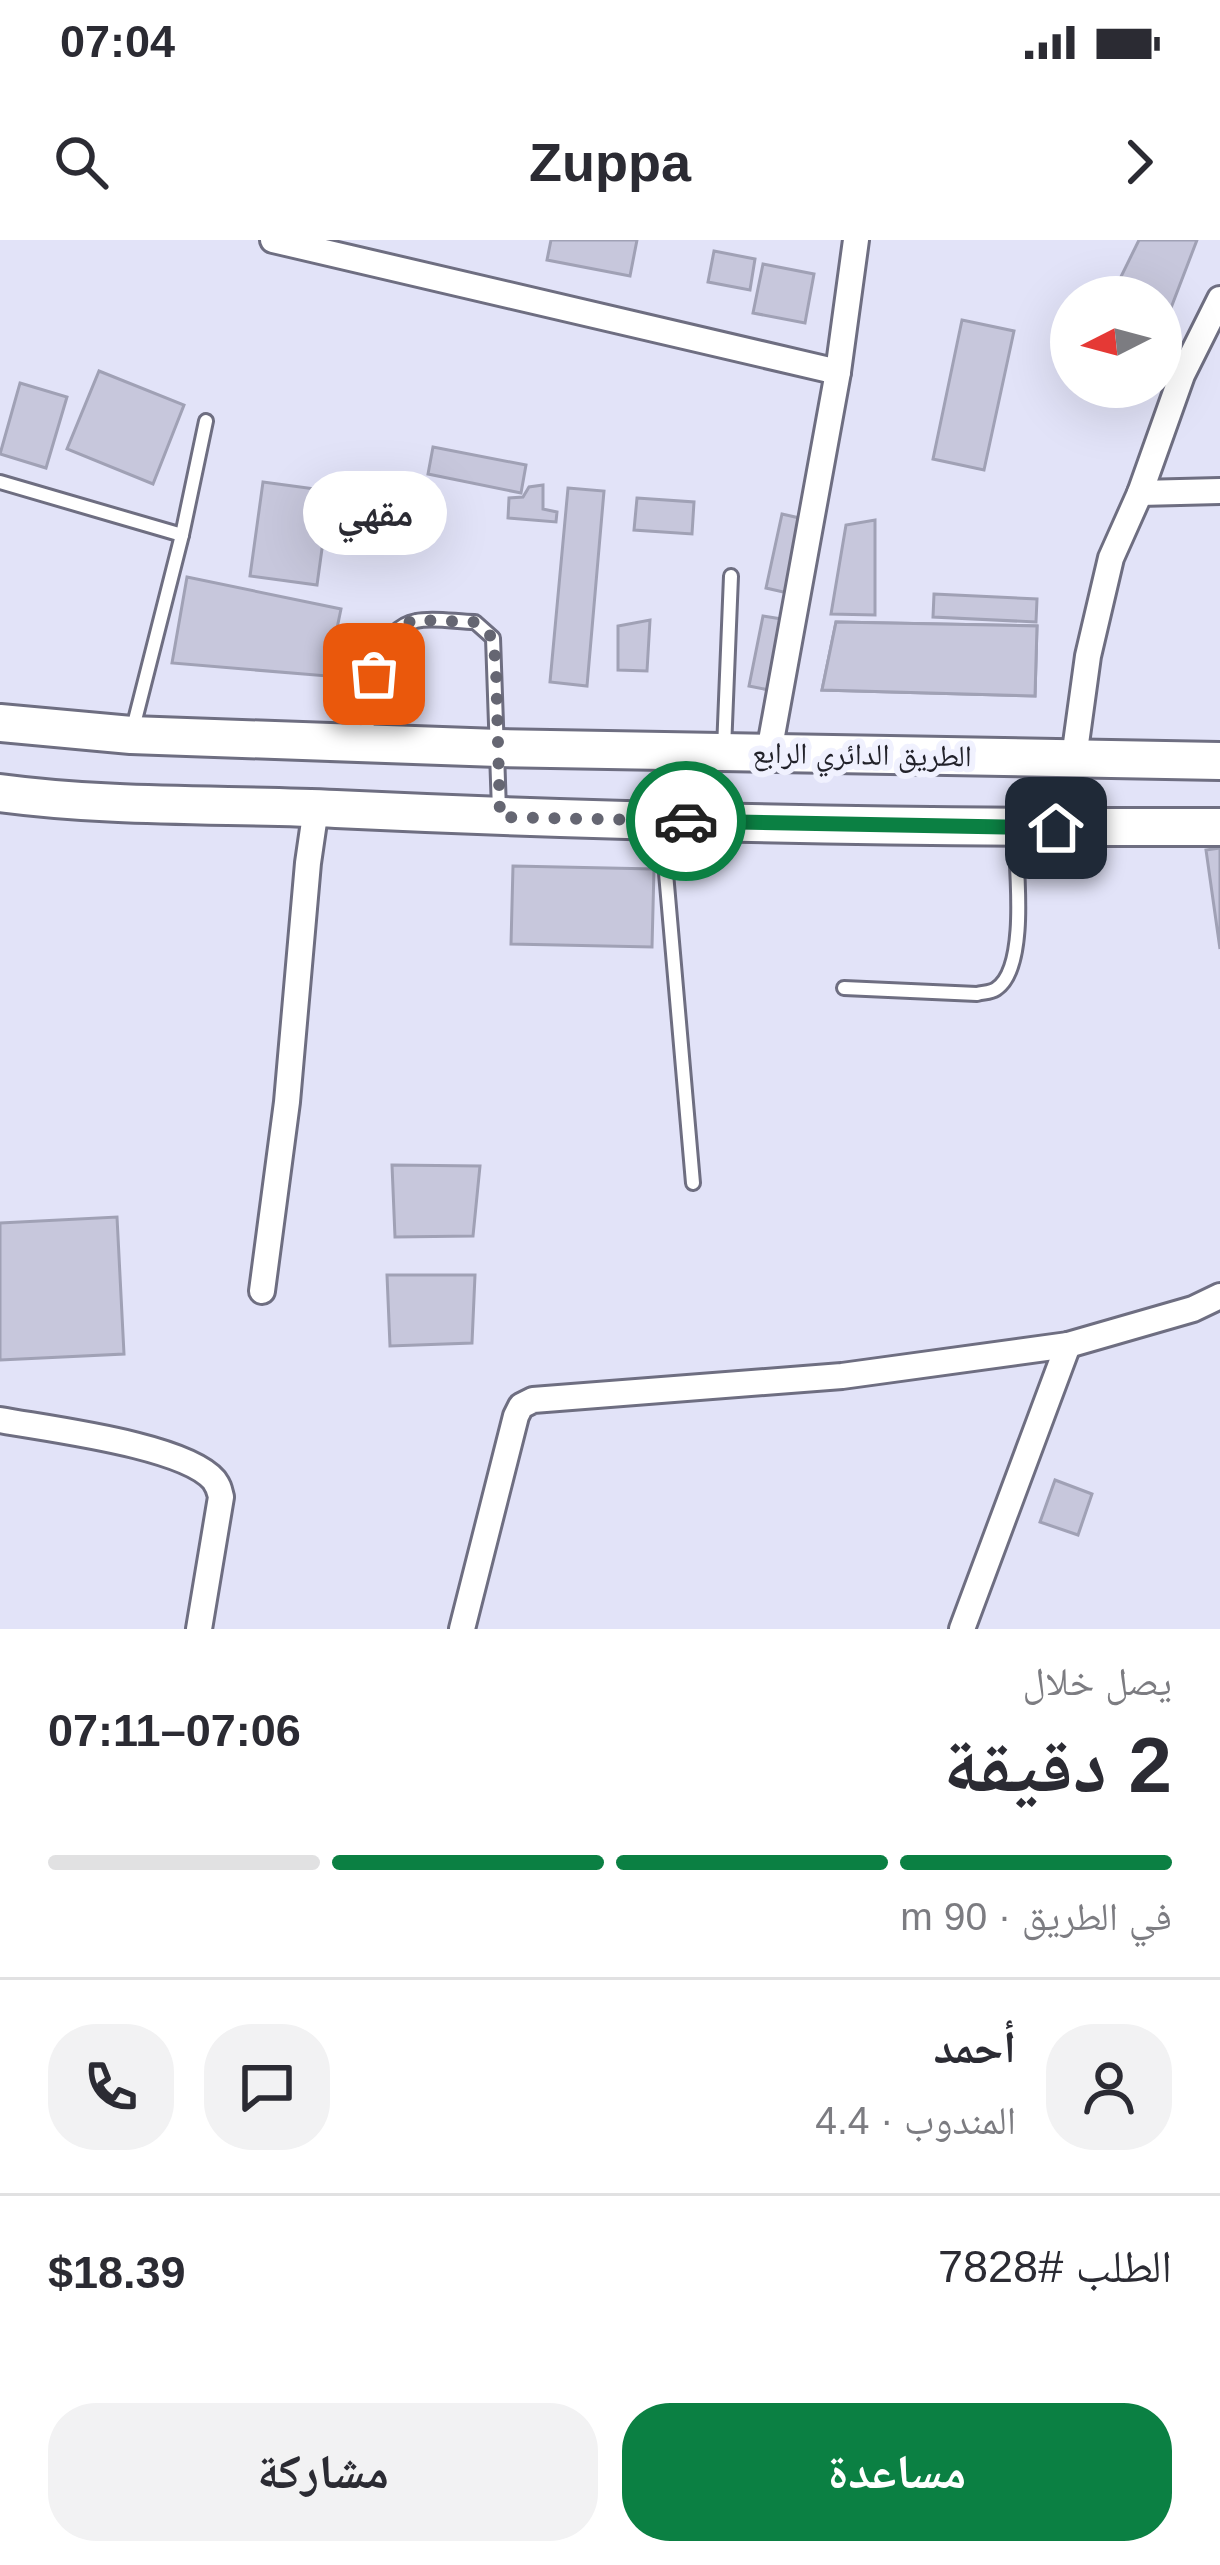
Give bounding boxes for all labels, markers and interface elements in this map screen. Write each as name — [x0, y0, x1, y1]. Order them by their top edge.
text: 07:04 — [60, 16, 175, 67]
icon: search — [48, 129, 114, 195]
icon: forward — [1106, 129, 1172, 195]
text: Zuppa — [529, 132, 691, 192]
north arrow — [1050, 276, 1182, 408]
map controls — [1050, 276, 1182, 408]
callout: مقهي — [302, 470, 446, 554]
text: مقهي — [337, 491, 413, 534]
pin — [323, 623, 425, 725]
icon: bag — [341, 641, 407, 707]
street label: الطريق الدائري الرابع — [752, 736, 972, 780]
courier — [626, 761, 746, 881]
pin — [1005, 777, 1107, 879]
icon: car — [653, 788, 719, 854]
icon: home — [1023, 795, 1089, 861]
text: يصل خلال — [1023, 1660, 1172, 1703]
text: 07:06–07:11 — [48, 1705, 301, 1756]
text: 2 دقيقة — [943, 1721, 1172, 1809]
text: في الطريق · 90 m — [900, 1895, 1172, 1938]
text: أحمد — [934, 2022, 1016, 2073]
button: phone — [48, 2024, 174, 2150]
button: chat — [204, 2024, 330, 2150]
button: person — [1046, 2024, 1172, 2150]
text: المندوب · 4.4 — [815, 2099, 1016, 2142]
text: الطلب #7828 — [938, 2241, 1172, 2292]
text: $18.39 — [48, 2247, 186, 2298]
button: مشاركة — [48, 2403, 598, 2541]
button: مساعدة — [622, 2403, 1172, 2541]

